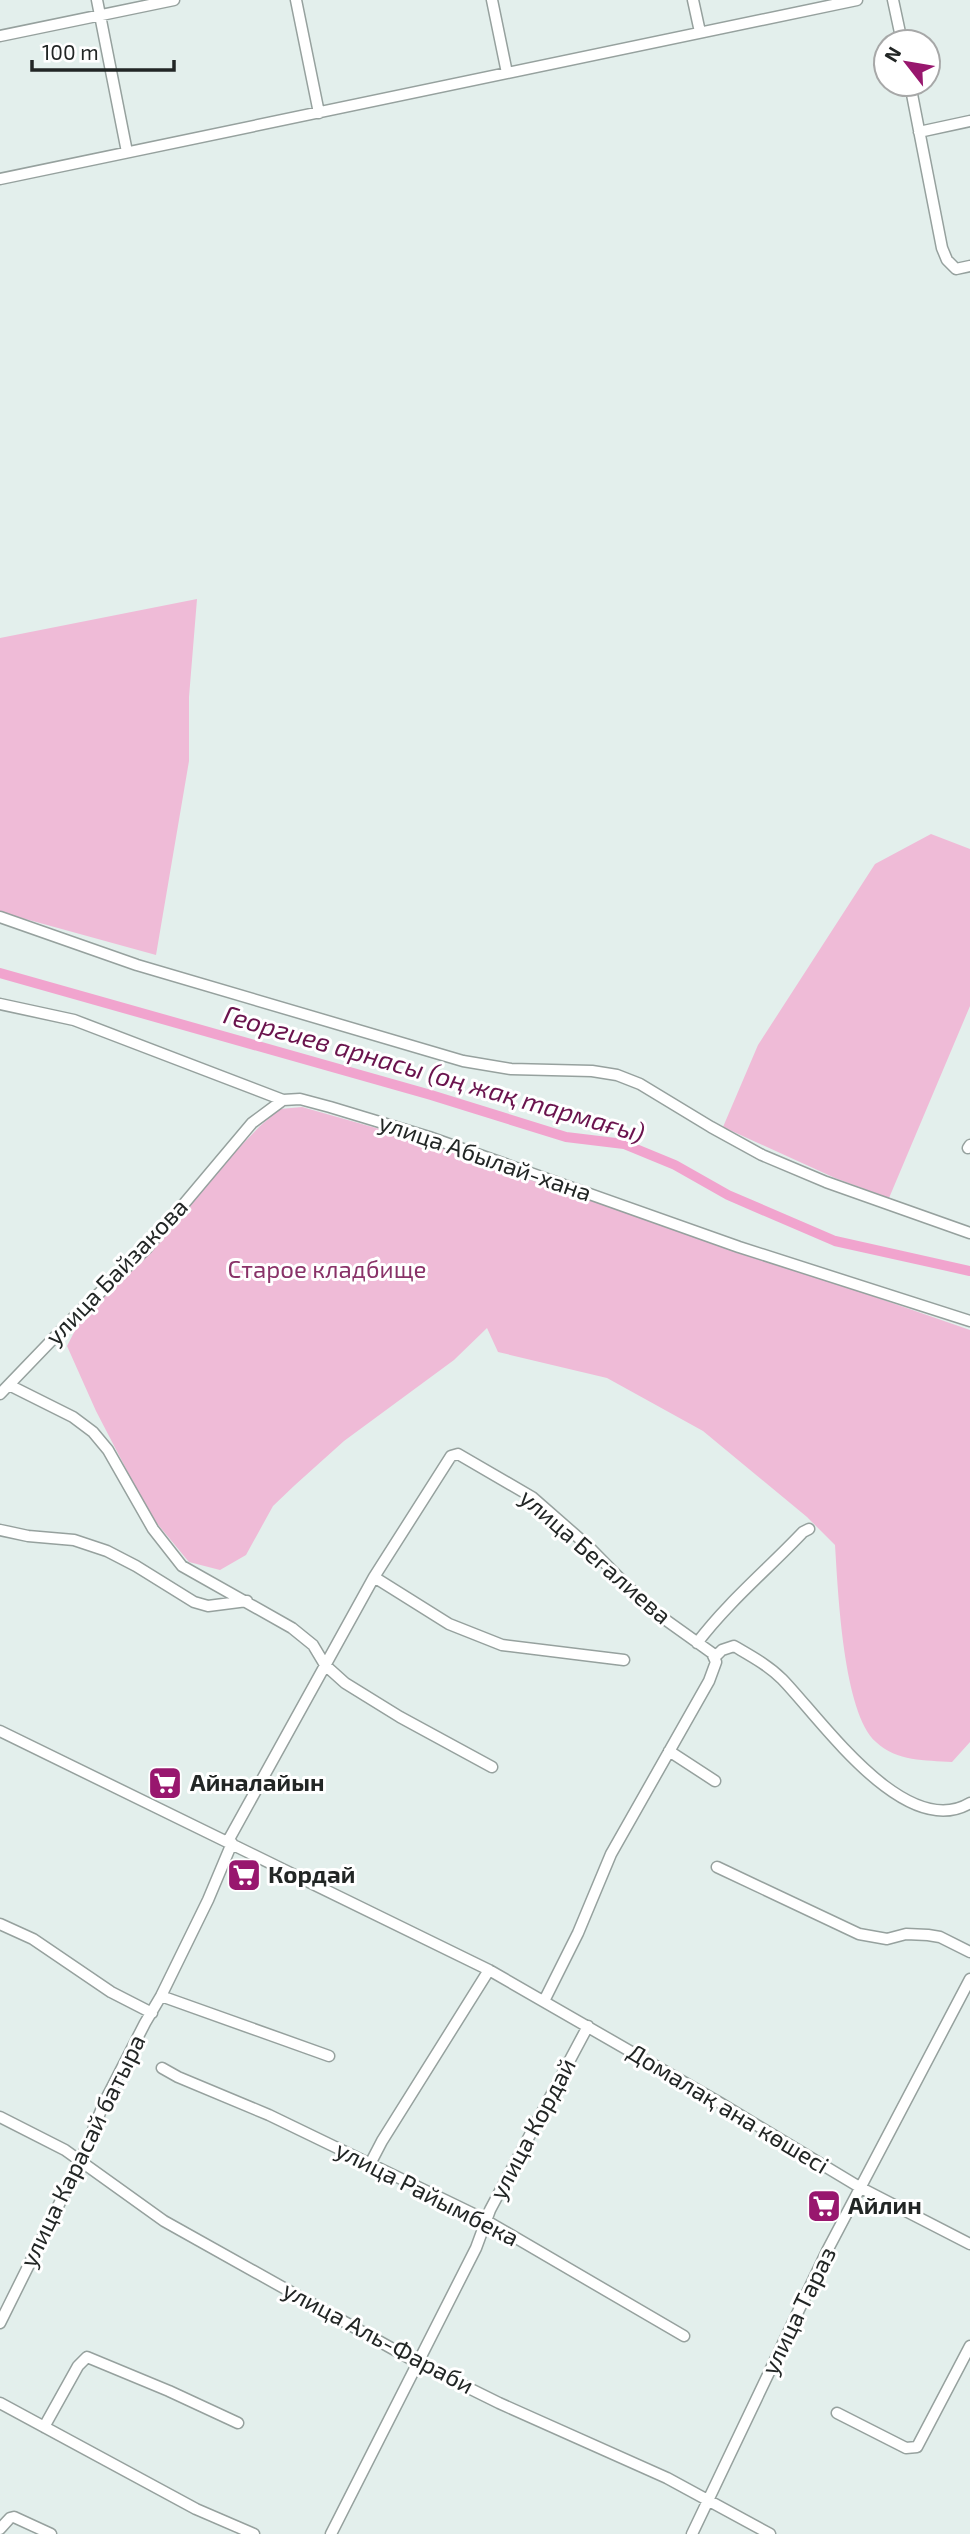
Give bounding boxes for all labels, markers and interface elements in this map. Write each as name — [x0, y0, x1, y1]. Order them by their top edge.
scale bar — [32, 28, 173, 72]
north arrow — [872, 28, 942, 98]
text: 100 m — [42, 39, 99, 64]
text: N — [879, 42, 905, 66]
water label: Георгиев арнасы (оң жақ тармағы) — [220, 998, 648, 1148]
street label: улица Абылай-хана — [375, 1107, 596, 1208]
street label: улица Байзакова — [39, 1192, 194, 1351]
park label: Старое кладбище — [228, 1254, 426, 1283]
street label: улица Бегалиева — [514, 1482, 678, 1630]
supermarket icon: Айналайын — [146, 1764, 184, 1802]
place label: Айналайын — [190, 1767, 324, 1796]
supermarket icon: Кордай — [225, 1856, 263, 1894]
place label: Кордай — [268, 1859, 355, 1888]
street label: улица Карасай батыра — [13, 2029, 151, 2272]
street label: Домалақ ана көшесі — [623, 2036, 835, 2179]
street label: улица Кордай — [482, 2053, 582, 2204]
street label: улица Райымбека — [331, 2134, 524, 2252]
supermarket icon: Айлин — [805, 2187, 843, 2225]
place label: Айлин — [848, 2190, 922, 2219]
street label: улица Тараз — [754, 2242, 842, 2379]
street label: улица Аль-Фараби — [278, 2274, 479, 2400]

